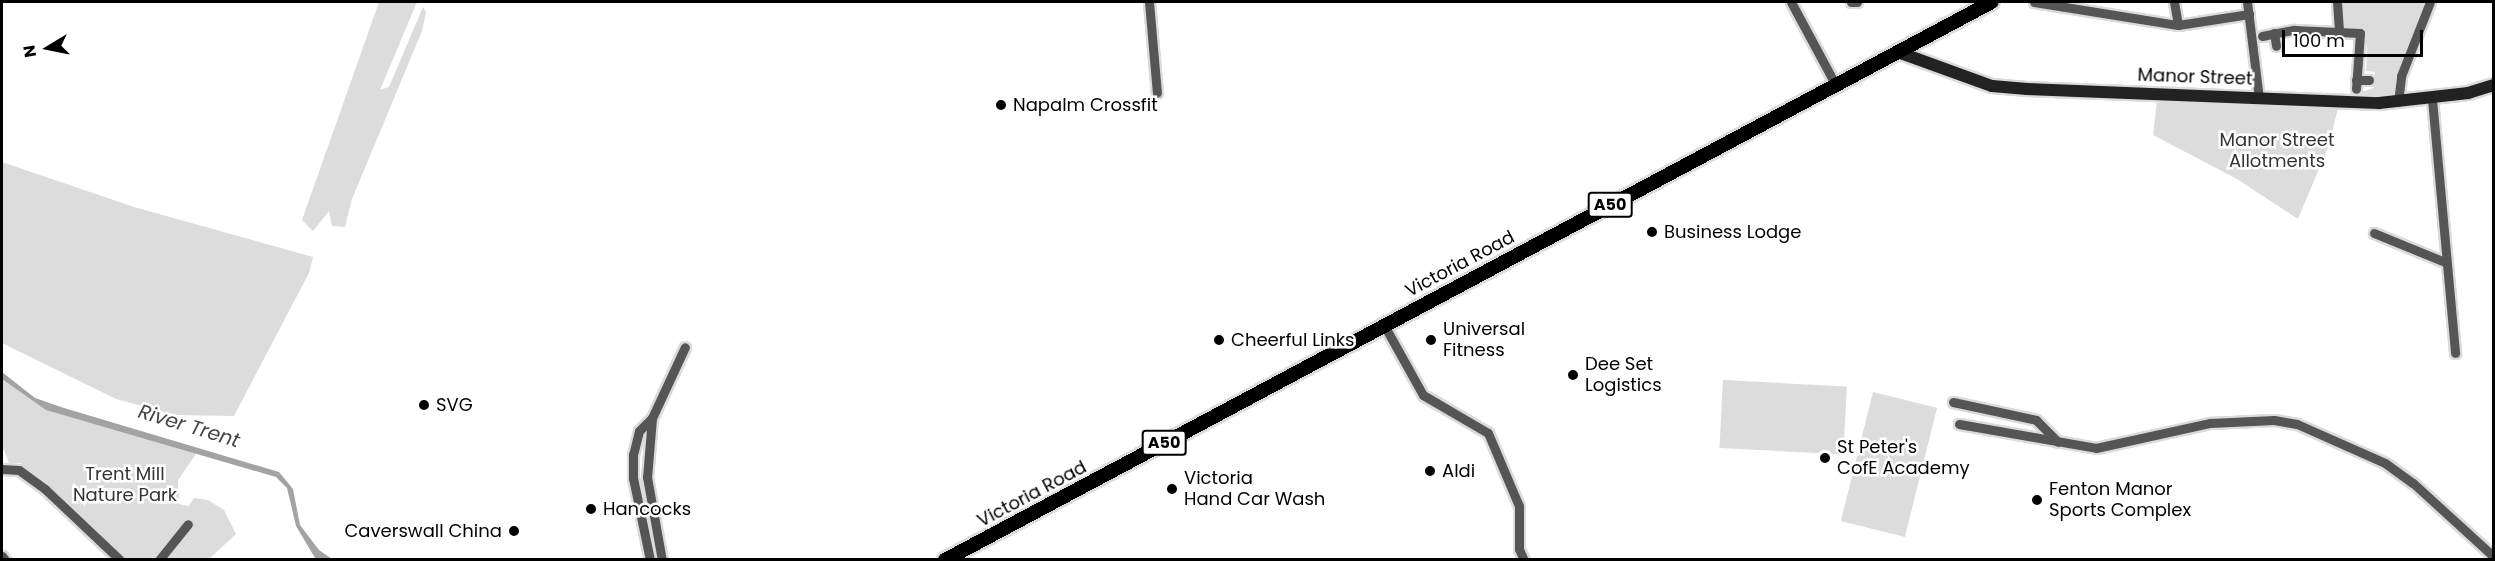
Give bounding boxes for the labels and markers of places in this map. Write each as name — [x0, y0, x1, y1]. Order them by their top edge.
place label: Napalm Crossfit — [1013, 94, 1158, 116]
marker: Napalm Crossfit — [994, 98, 1008, 112]
place label: Business Lodge — [1664, 221, 1801, 243]
marker: Business Lodge — [1645, 225, 1659, 239]
place label: Universal Fitness — [1443, 319, 1525, 362]
place label: Cheerful Links — [1231, 329, 1355, 351]
marker: Cheerful Links — [1212, 333, 1226, 347]
marker: Universal Fitness — [1424, 333, 1438, 347]
place label: Dee Set Logistics — [1585, 354, 1662, 397]
marker: Dee Set Logistics — [1566, 368, 1580, 382]
place label: SVG — [436, 394, 473, 416]
marker: SVG — [417, 398, 431, 412]
place label: St Peter's CofE Academy — [1837, 437, 1970, 480]
marker: St Peter's CofE Academy — [1818, 451, 1832, 465]
place label: Aldi — [1442, 460, 1475, 482]
marker: Aldi — [1423, 464, 1437, 478]
place label: Victoria Hand Car Wash — [1184, 468, 1325, 510]
place label: Fenton Manor Sports Complex — [2049, 479, 2191, 522]
marker: Victoria Hand Car Wash — [1165, 482, 1179, 496]
marker: Fenton Manor Sports Complex — [2030, 493, 2044, 507]
place label: Hancocks — [603, 498, 691, 520]
marker: Hancocks — [584, 502, 598, 516]
place label: Caverswall China — [344, 520, 502, 542]
marker: Caverswall China — [507, 524, 521, 538]

